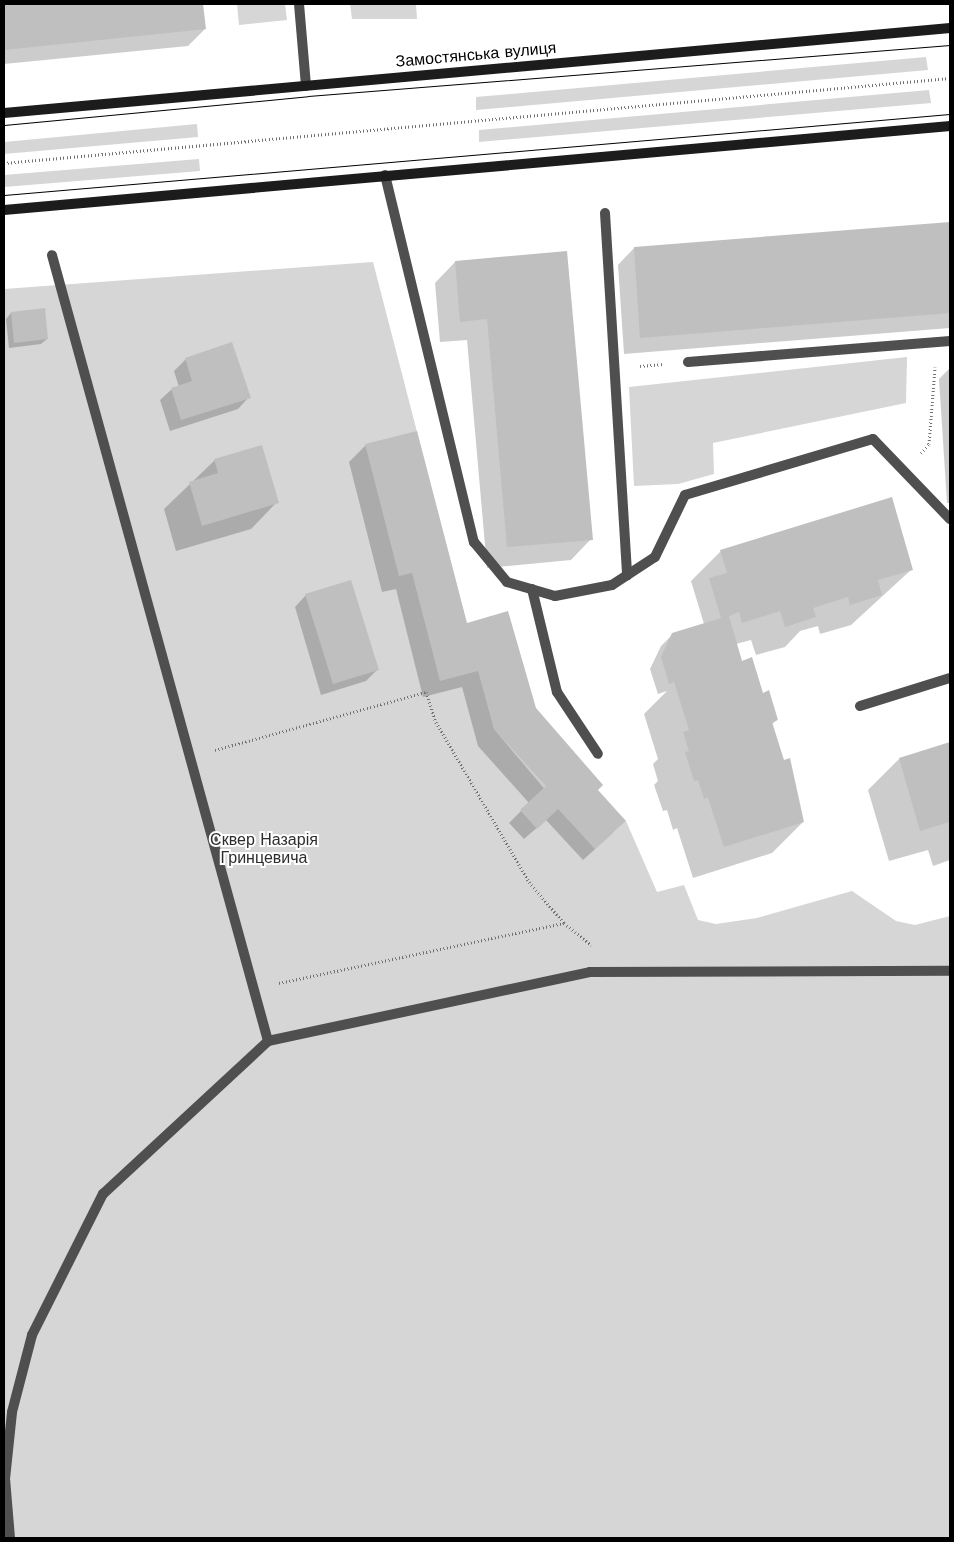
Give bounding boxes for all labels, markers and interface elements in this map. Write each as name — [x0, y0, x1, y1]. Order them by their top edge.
street label: Замостянська вулиця — [395, 38, 557, 72]
park label: Сквер Назарія Гринцевича — [210, 830, 318, 868]

